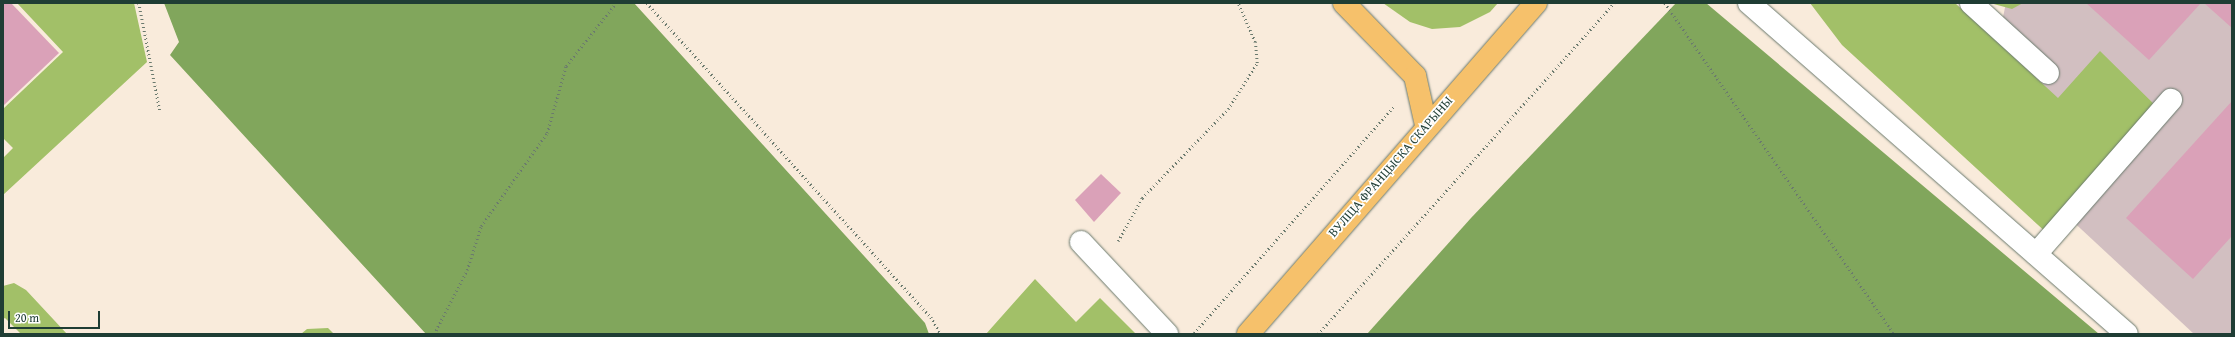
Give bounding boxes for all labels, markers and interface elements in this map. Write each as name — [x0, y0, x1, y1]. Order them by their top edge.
street label: ВУЛІЦА ФРАНЦЫСКА СКАРЫНЫ — [1326, 93, 1456, 241]
scale bar — [10, 303, 102, 329]
text: 20 m — [15, 309, 39, 326]

